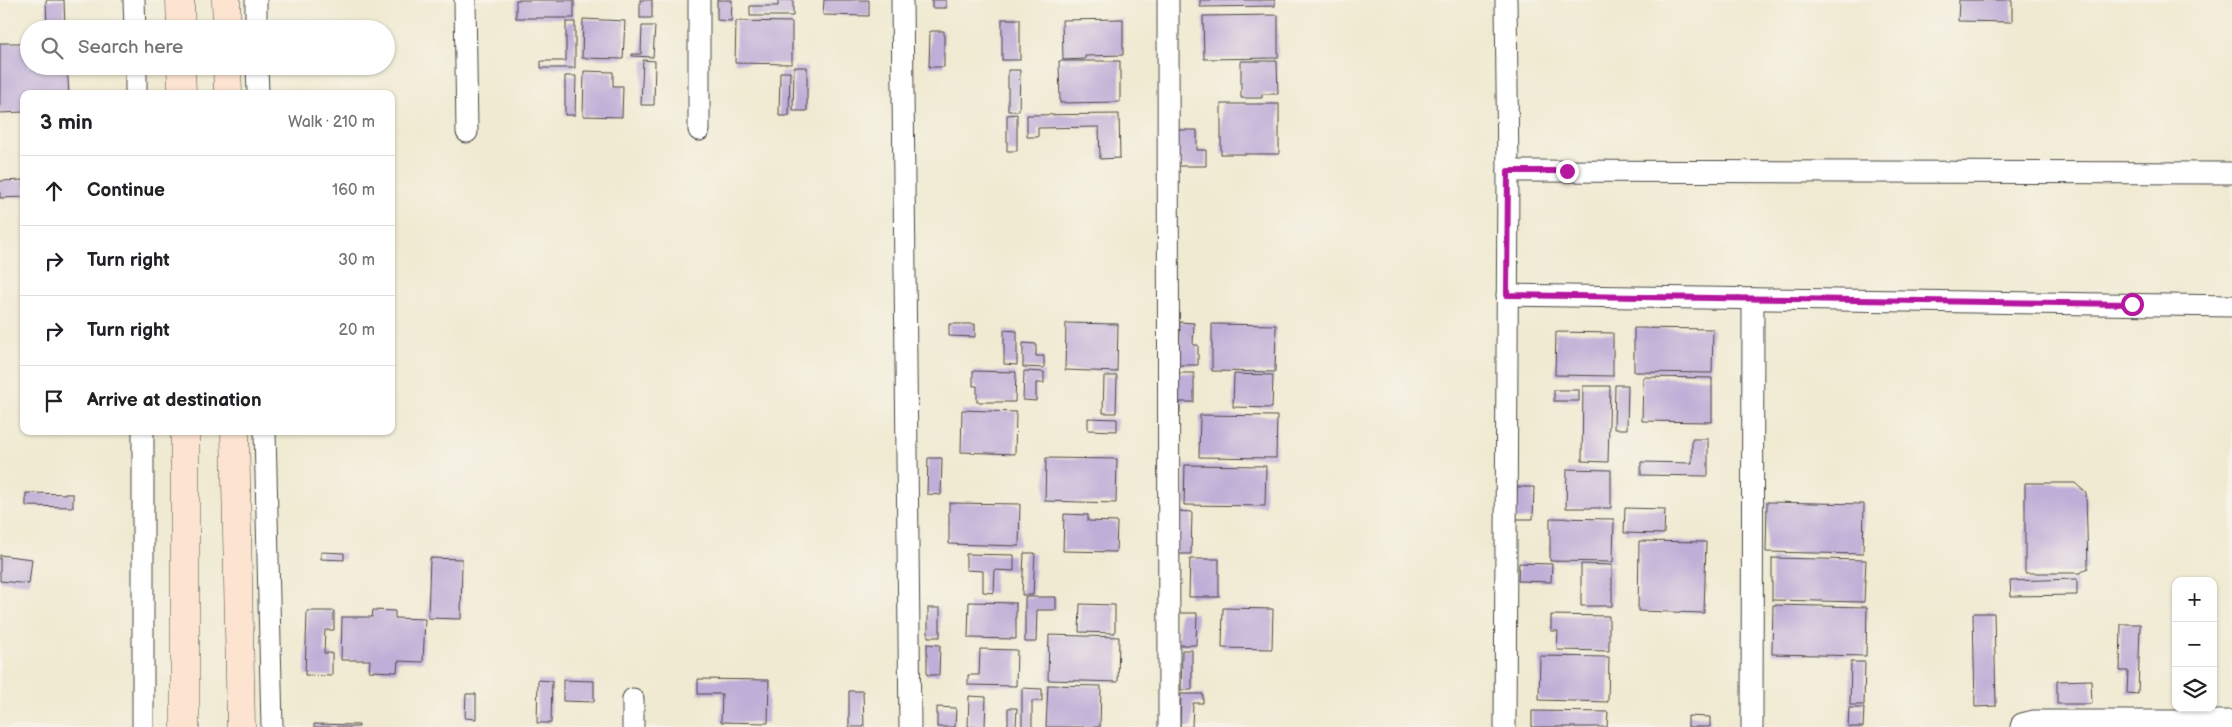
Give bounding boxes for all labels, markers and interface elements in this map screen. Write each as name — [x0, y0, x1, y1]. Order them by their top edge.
search box — [20, 20, 395, 75]
icon: search — [38, 34, 66, 62]
text: Search here — [78, 36, 183, 59]
text: 3 min — [40, 110, 93, 135]
text: Walk · 210 m — [288, 113, 375, 132]
route end — [1556, 160, 1579, 183]
icon: ahead — [40, 177, 68, 205]
text: Continue — [87, 179, 165, 202]
text: 160 m — [332, 181, 375, 200]
icon: right — [40, 247, 68, 275]
text: Turn right — [87, 249, 170, 272]
text: 30 m — [338, 251, 375, 270]
route start — [2121, 293, 2144, 316]
icon: right — [40, 317, 68, 345]
text: Turn right — [87, 319, 170, 342]
text: 20 m — [339, 321, 375, 340]
icon: arrive — [40, 387, 68, 415]
text: Arrive at destination — [87, 389, 262, 412]
map controls — [2172, 577, 2217, 712]
button: + — [2172, 577, 2217, 622]
button: − — [2172, 622, 2217, 667]
button: layers — [2172, 667, 2217, 712]

